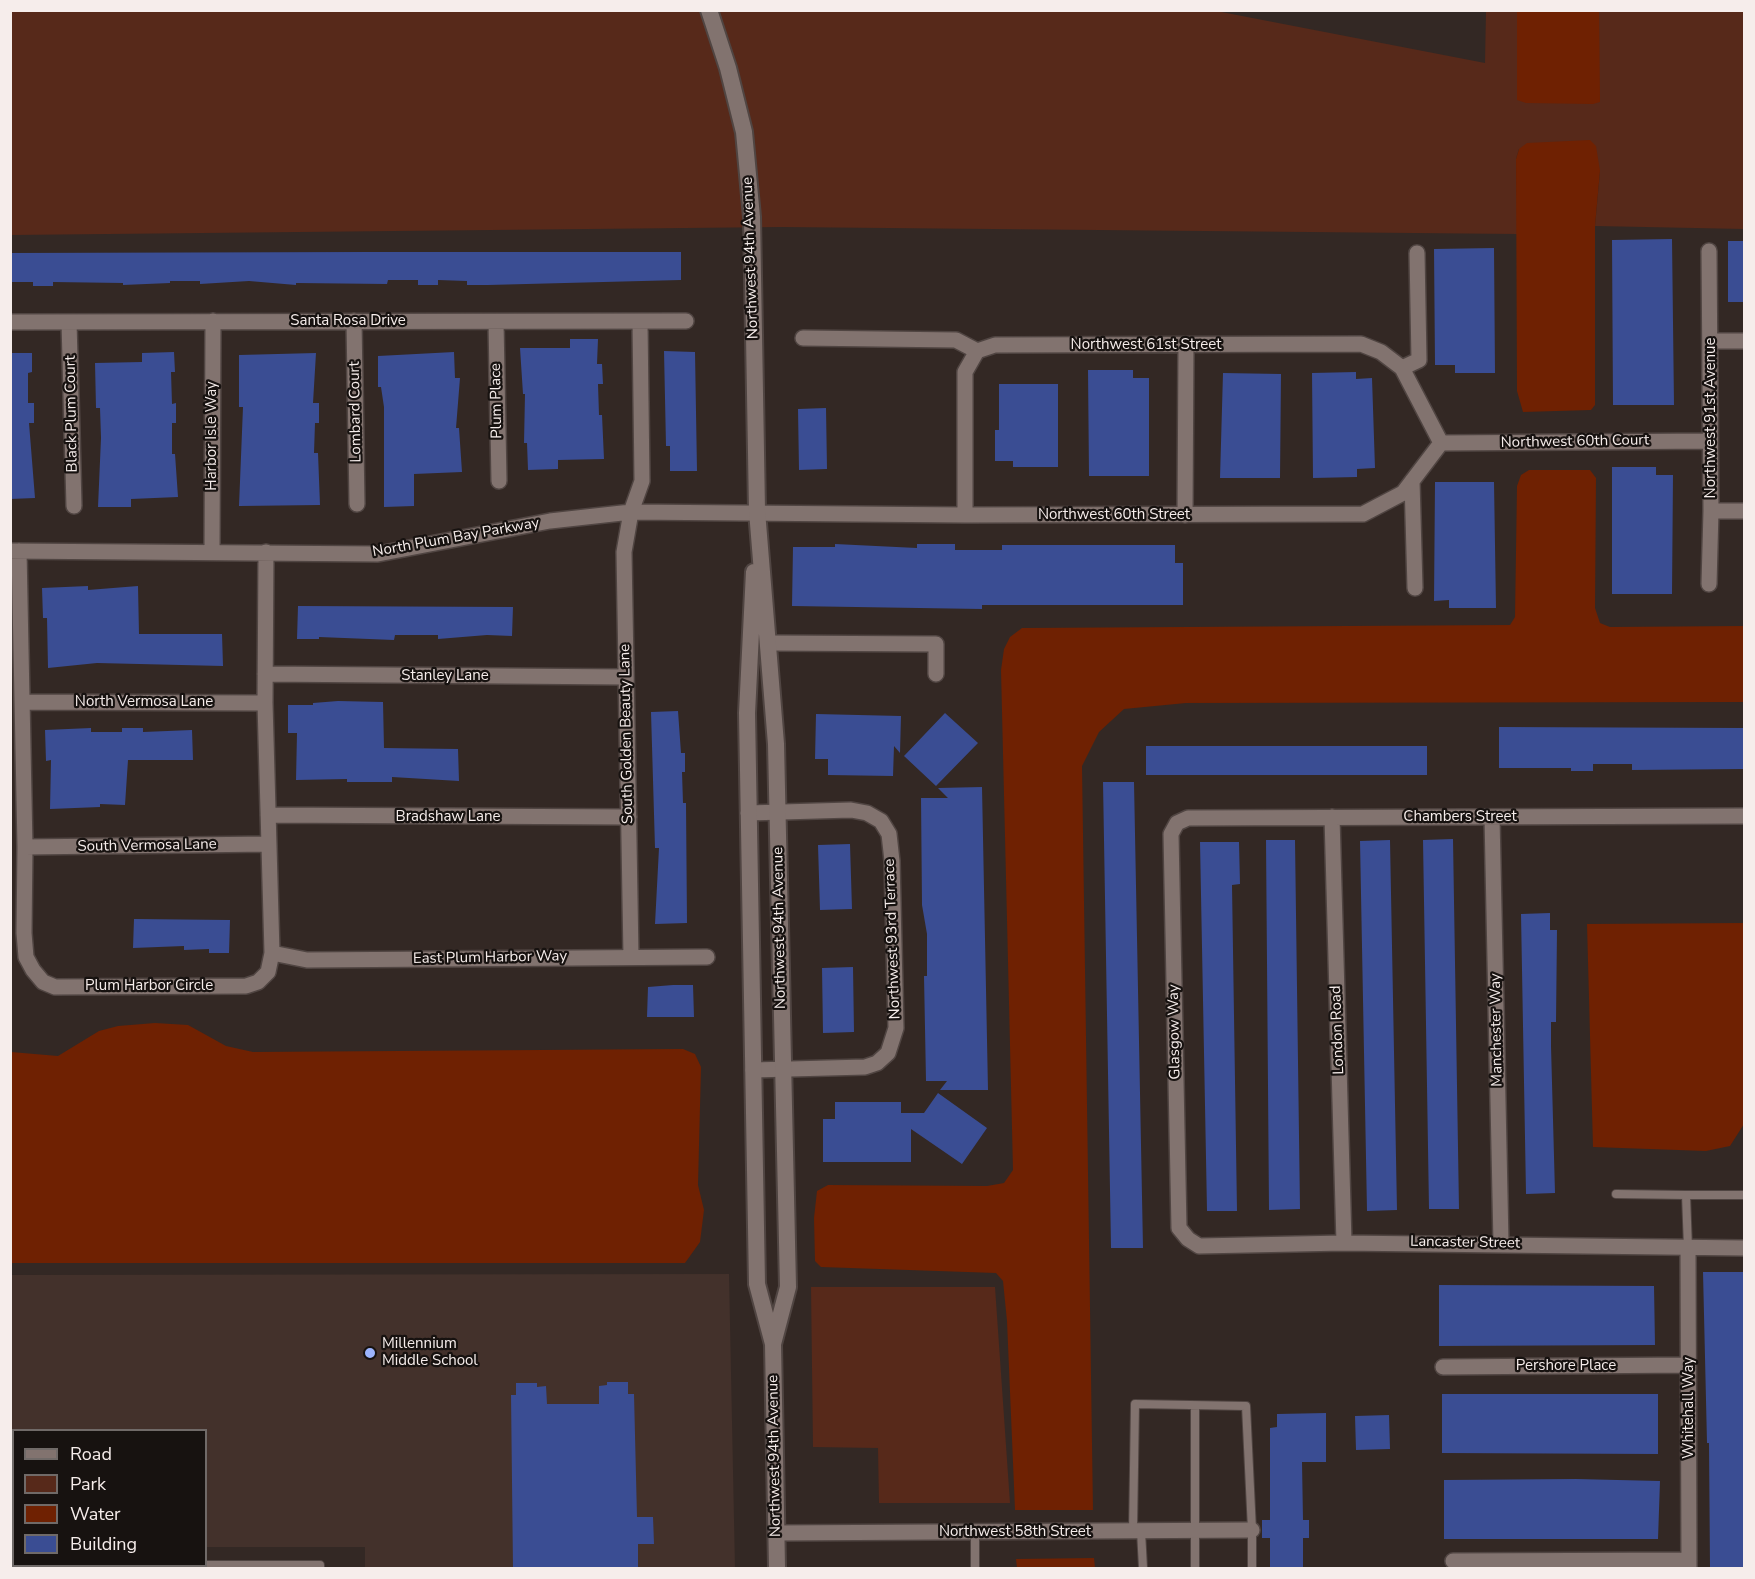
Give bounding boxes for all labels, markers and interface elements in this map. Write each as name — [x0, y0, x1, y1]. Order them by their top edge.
street label: Northwest 94th Avenue — [739, 177, 763, 339]
street label: Santa Rosa Drive — [290, 312, 406, 330]
street label: Northwest 61st Street — [1071, 336, 1221, 354]
street label: Northwest 91st Avenue — [1702, 338, 1720, 498]
street label: Black Plum Court — [62, 355, 82, 473]
street label: Lombard Court — [346, 361, 366, 463]
street label: Plum Place — [487, 363, 507, 439]
street label: Harbor Isle Way — [203, 381, 221, 491]
street label: Northwest 60th Court — [1501, 432, 1649, 452]
street label: Northwest 60th Street — [1038, 506, 1190, 524]
street label: North Plum Bay Parkway — [371, 514, 541, 562]
street label: South Golden Beauty Lane — [616, 644, 638, 824]
street label: Stanley Lane — [401, 667, 489, 685]
street label: North Vermosa Lane — [75, 693, 213, 711]
street label: Bradshaw Lane — [396, 808, 500, 826]
street label: Chambers Street — [1403, 808, 1517, 826]
street label: South Vermosa Lane — [77, 836, 217, 856]
street label: Northwest 94th Avenue — [770, 847, 790, 1009]
street label: Northwest 93rd Terrace — [881, 858, 905, 1020]
street label: East Plum Harbor Way — [413, 948, 567, 968]
street label: Manchester Way — [1487, 973, 1507, 1087]
street label: Plum Harbor Circle — [85, 977, 213, 995]
street label: Glasgow Way — [1165, 984, 1185, 1080]
street label: London Road — [1327, 985, 1349, 1075]
street label: Lancaster Street — [1410, 1233, 1520, 1253]
place label: Millennium Middle School — [382, 1335, 478, 1370]
marker: Millennium Middle School — [363, 1346, 377, 1360]
street label: Pershore Place — [1516, 1357, 1616, 1375]
street label: Whitehall Way — [1680, 1357, 1698, 1459]
street label: Northwest 94th Avenue — [765, 1375, 785, 1537]
legend — [12, 1429, 207, 1567]
text: Road — [70, 1442, 112, 1466]
text: Park — [70, 1472, 106, 1496]
text: Water — [70, 1502, 121, 1526]
street label: Northwest 58th Street — [939, 1523, 1091, 1541]
text: Building — [70, 1532, 137, 1556]

